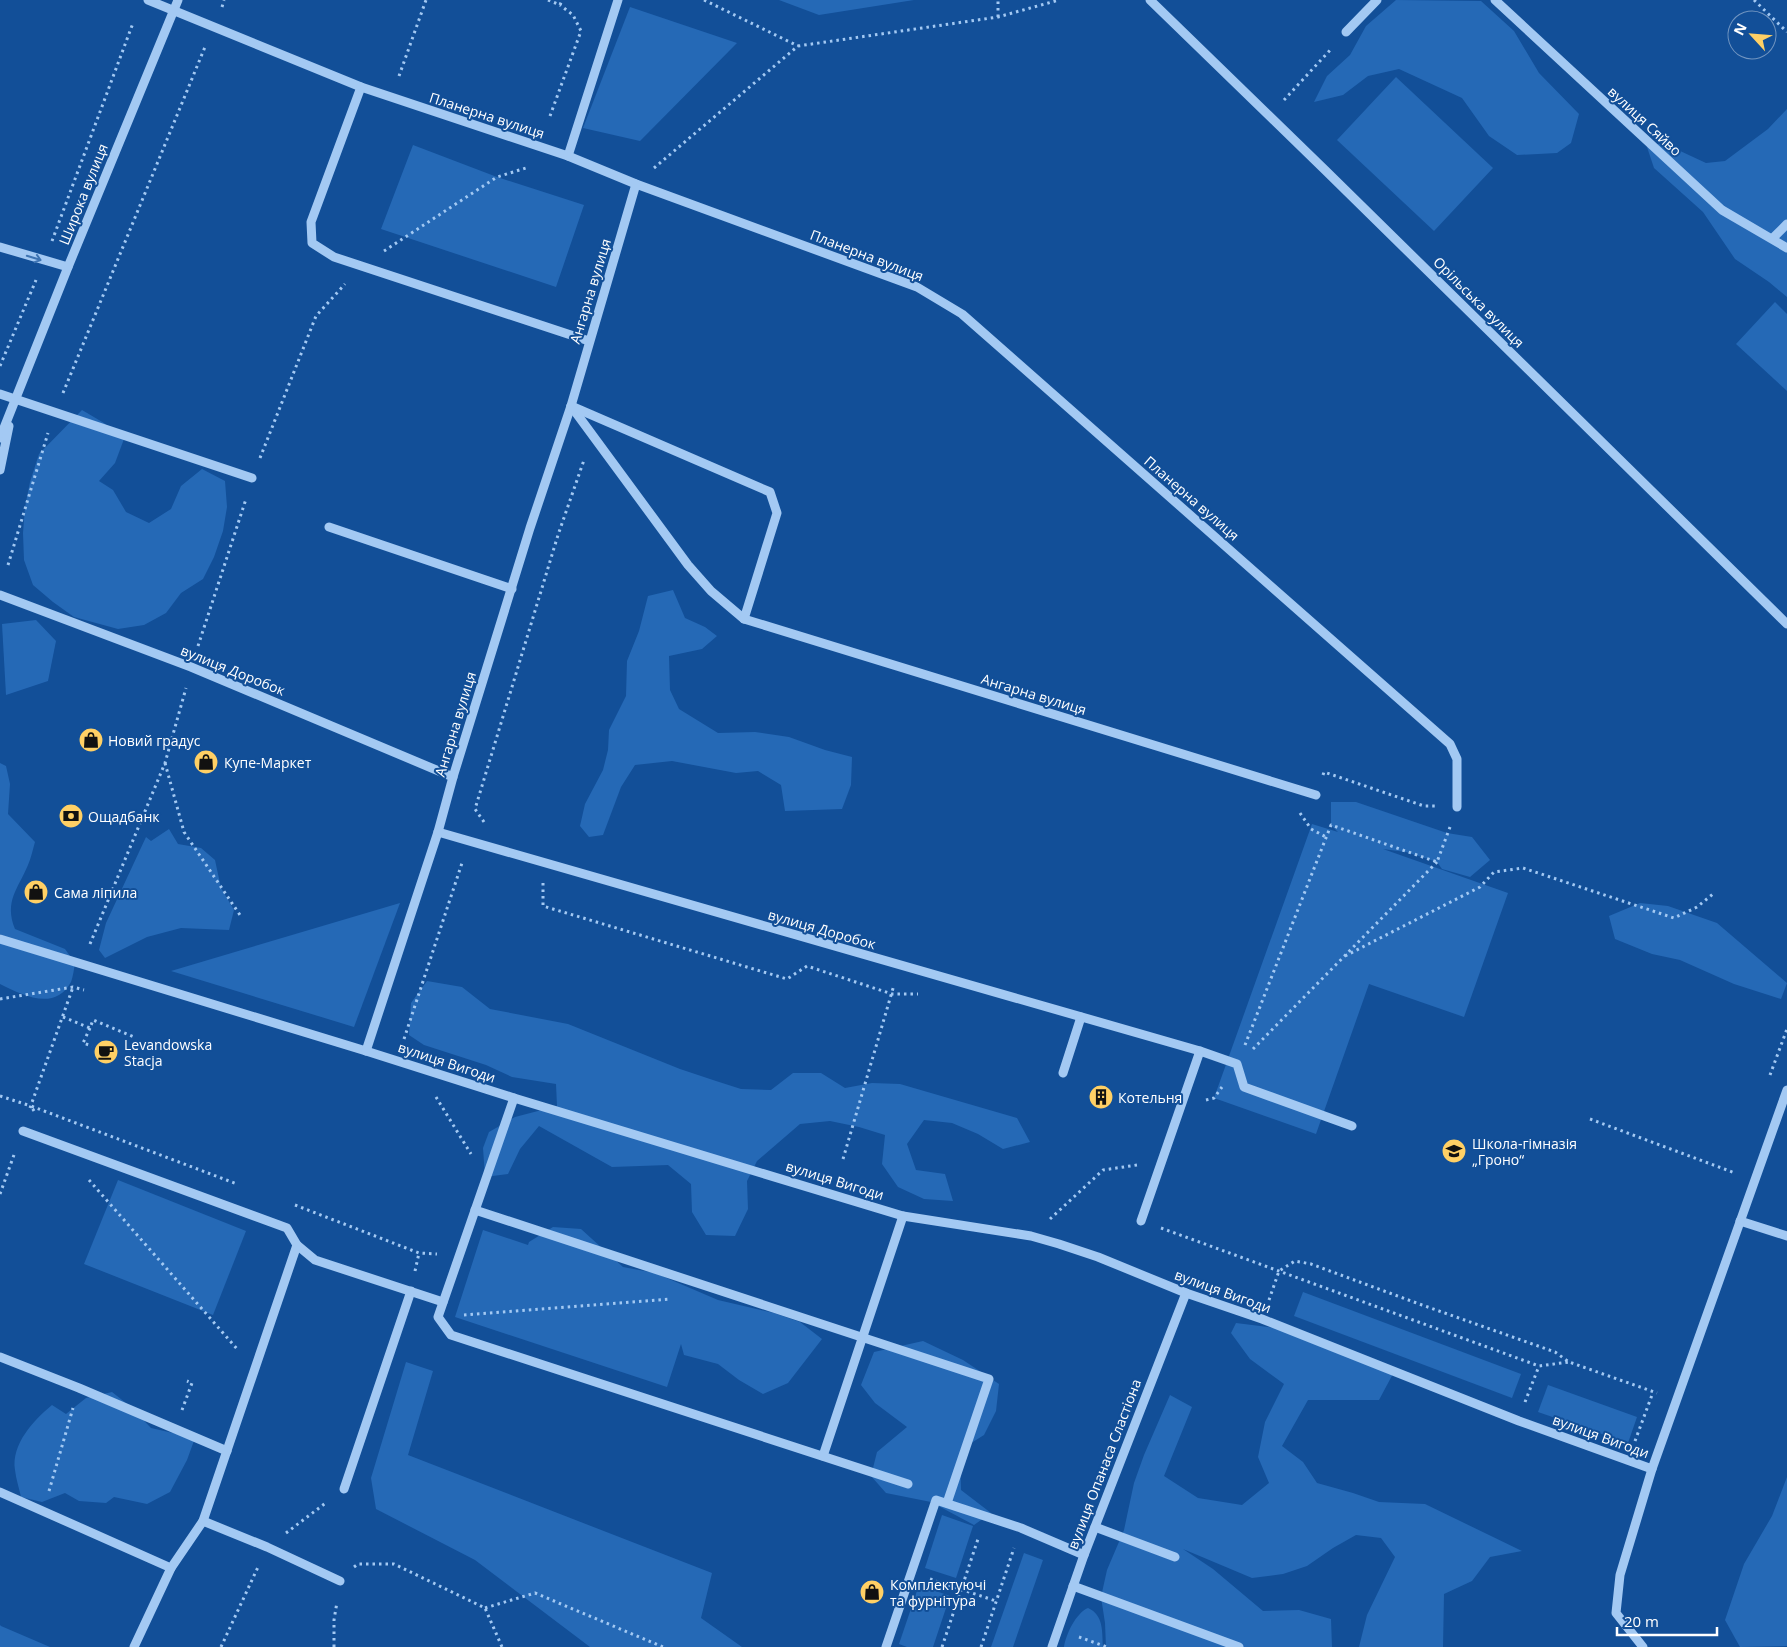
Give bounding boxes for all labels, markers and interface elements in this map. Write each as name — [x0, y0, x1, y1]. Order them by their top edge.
north arrow — [1727, 10, 1777, 60]
text: N — [1729, 20, 1751, 38]
street label: вулиця Сяйво — [1604, 82, 1686, 160]
street label: Планерна вулиця — [427, 87, 547, 143]
street label: Широка вулиця — [54, 141, 112, 247]
street label: Планерна вулиця — [808, 225, 926, 285]
street label: Ангарна вулиця — [565, 236, 615, 346]
street label: Орільська вулиця — [1429, 252, 1529, 352]
one-way arrow — [25, 253, 41, 263]
street label: Планерна вулиця — [1140, 451, 1244, 545]
street label: вулиця Доробок — [178, 640, 289, 700]
street label: Ангарна вулиця — [430, 669, 480, 779]
street label: Ангарна вулиця — [979, 669, 1089, 719]
shop icon: Новий градус — [78, 727, 104, 753]
place label: Новий градус — [108, 731, 201, 750]
shop icon: Купе-Маркет — [193, 749, 219, 775]
place label: Купе-Маркет — [224, 753, 312, 772]
bank icon: Ощадбанк — [58, 803, 84, 829]
place label: Ощадбанк — [88, 807, 160, 826]
shop icon: Сама ліпила — [23, 879, 49, 905]
place label: Сама ліпила — [54, 883, 137, 902]
street label: вулиця Доробок — [766, 905, 879, 954]
place label: Levandowska Stacja — [124, 1035, 212, 1070]
street label: вулиця Вигоди — [396, 1037, 498, 1087]
cafe icon: Levandowska Stacja — [93, 1039, 119, 1065]
building icon: Котельня — [1088, 1084, 1114, 1110]
place label: Котельня — [1118, 1088, 1182, 1107]
place label: Школа-гімназія „Гроно“ — [1472, 1134, 1577, 1169]
school or university icon: Школа-гімназія „Гроно“ — [1441, 1138, 1467, 1164]
street label: вулиця Вигоди — [784, 1156, 886, 1204]
street label: вулиця Вигоди — [1172, 1265, 1274, 1317]
street label: вулиця Опанаса Сластіона — [1063, 1376, 1145, 1552]
street label: вулиця Вигоди — [1550, 1410, 1652, 1462]
place label: Комплектуючі та фурнітура — [890, 1575, 986, 1610]
shop icon: Комплектуючі та фурнітура — [859, 1579, 885, 1605]
scale bar — [1617, 1604, 1717, 1636]
text: 20 m — [1624, 1611, 1659, 1631]

